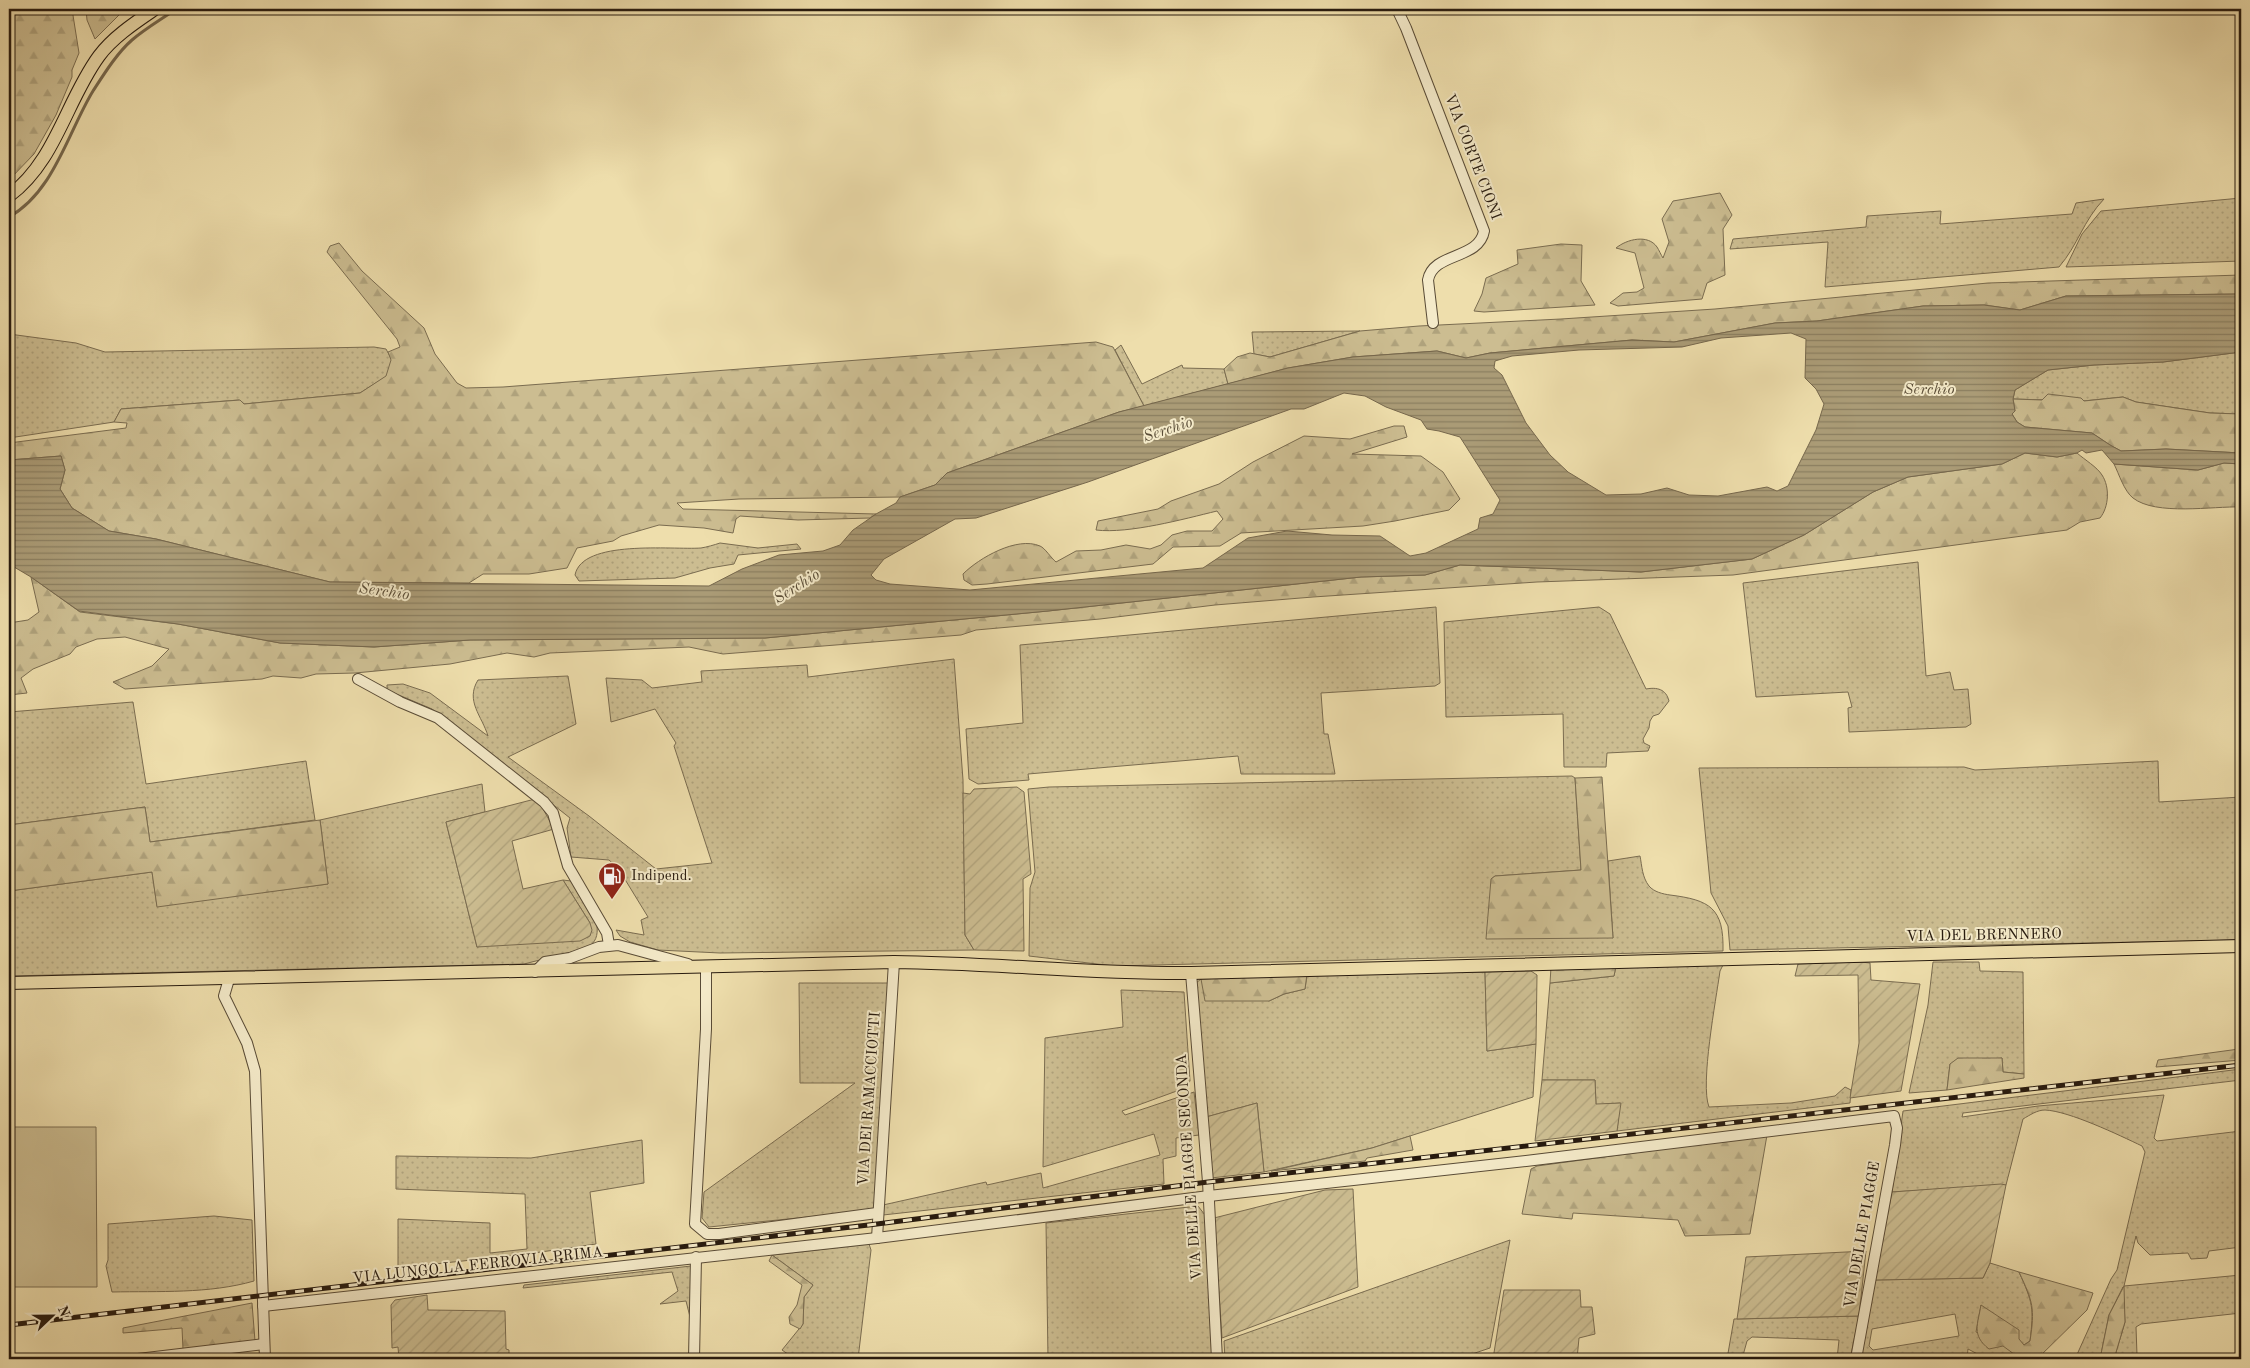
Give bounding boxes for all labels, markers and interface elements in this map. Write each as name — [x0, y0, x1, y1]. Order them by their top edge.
street label: VIA CORTE CIONI — [1441, 92, 1503, 222]
water label: Serchio — [1903, 382, 1955, 398]
water label: Serchio — [1141, 414, 1195, 446]
water label: Serchio — [771, 567, 823, 607]
water label: Serchio — [358, 581, 410, 603]
fuel station icon: Indipend. — [597, 861, 627, 900]
place label: Indipend. — [631, 869, 692, 884]
street label: VIA DEL BRENNERO — [1906, 927, 2062, 945]
street label: VIA DEI RAMACCIOTTI — [856, 1011, 884, 1187]
street label: VIA DELLE PIAGGE SECONDA — [1175, 1053, 1205, 1281]
street label: VIA DELLE PIAGGE — [1843, 1160, 1883, 1310]
street label: VIA LUNGO LA FERROVIA PRIMA — [352, 1245, 605, 1287]
north arrow — [28, 1290, 78, 1340]
text: N — [55, 1304, 72, 1319]

